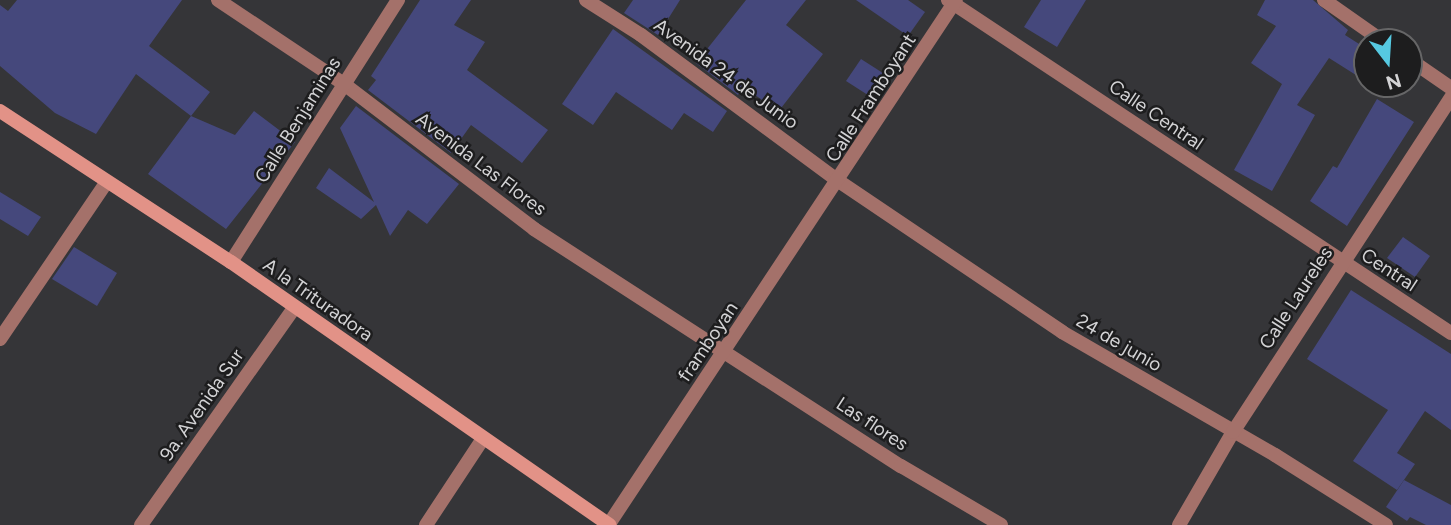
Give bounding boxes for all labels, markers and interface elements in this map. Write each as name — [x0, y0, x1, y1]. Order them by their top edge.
street label: Avenida 24 de Junio — [649, 14, 803, 134]
north arrow — [1353, 28, 1423, 98]
street label: Calle Framboyant — [821, 30, 921, 166]
street label: Calle Benjaminas — [250, 53, 346, 187]
text: N — [1383, 69, 1404, 95]
street label: Calle Central — [1104, 75, 1208, 155]
street label: Avenida Las Flores — [411, 108, 551, 220]
street label: Calle Laureles — [1255, 243, 1337, 353]
street label: Central — [1357, 244, 1421, 296]
street label: A la Trituradora — [259, 254, 377, 346]
street label: framboyan — [673, 298, 743, 386]
street label: 24 de junio — [1072, 309, 1166, 377]
street label: 9a. Avenida Sur — [155, 345, 249, 465]
street label: Las flores — [832, 392, 912, 456]

